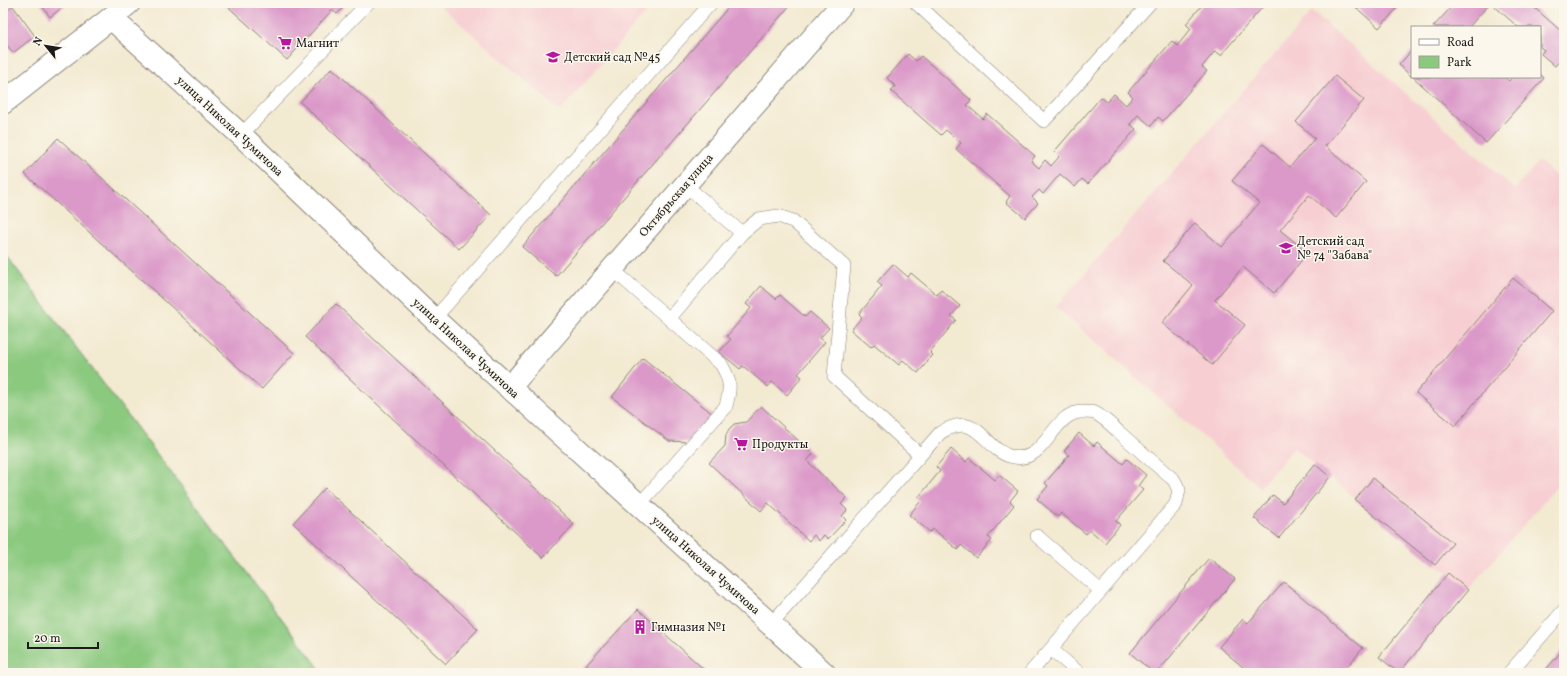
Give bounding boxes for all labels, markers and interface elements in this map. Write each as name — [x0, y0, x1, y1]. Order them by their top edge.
north arrow — [26, 26, 66, 66]
legend — [1411, 26, 1541, 78]
text: N — [30, 35, 47, 49]
supermarket icon: Магнит — [277, 35, 293, 51]
text: Road — [1447, 35, 1474, 51]
place label: Магнит — [296, 36, 339, 52]
school or university icon: Детский сад №45 — [545, 49, 561, 65]
place label: Детский сад №45 — [564, 50, 660, 66]
text: Park — [1447, 55, 1472, 71]
street label: улица Николая Чумичова — [172, 73, 286, 181]
street label: Октябрьская улица — [636, 150, 718, 241]
place label: Детский сад № 74 "Забава" — [1297, 234, 1372, 264]
school or university icon: Детский сад № 74 "Забава" — [1278, 240, 1294, 256]
street label: улица Николая Чумичова — [408, 295, 522, 403]
supermarket icon: Продукты — [733, 436, 749, 452]
place label: Продукты — [752, 437, 809, 453]
street label: улица Николая Чумичова — [648, 513, 763, 619]
building icon: Гимназия №1 — [632, 619, 648, 635]
place label: Гимназия №1 — [651, 620, 726, 636]
scale bar — [28, 624, 98, 650]
text: 20 m — [34, 631, 61, 647]

